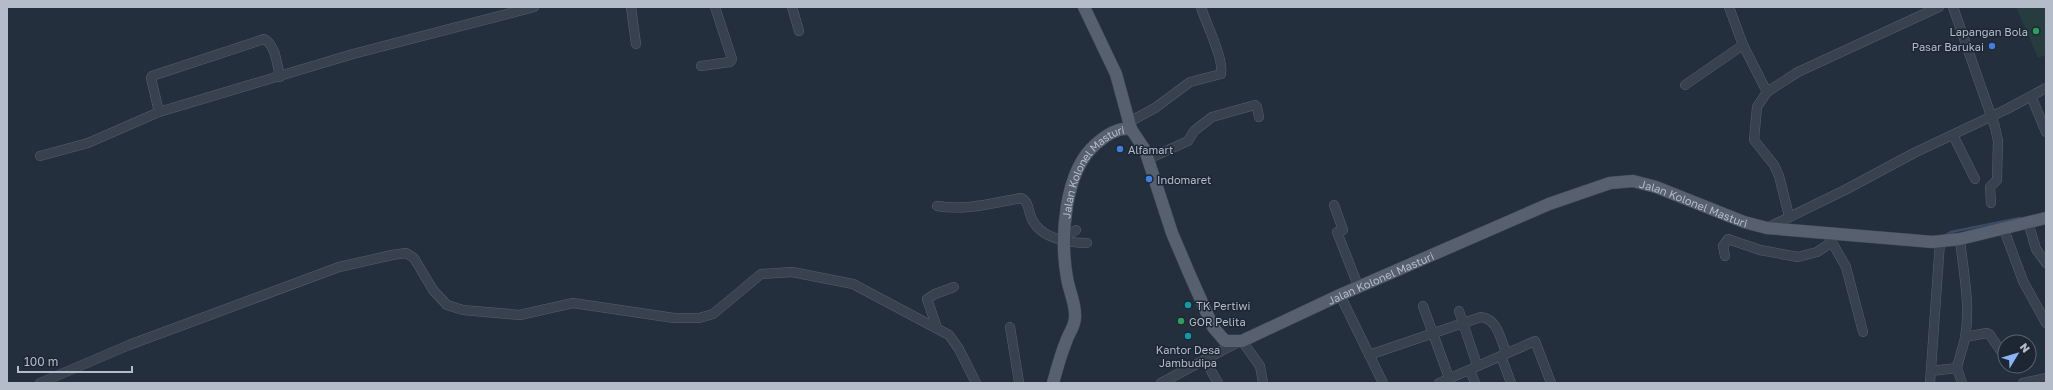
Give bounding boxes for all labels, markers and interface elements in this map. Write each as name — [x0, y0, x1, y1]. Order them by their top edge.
place label: Lapangan Bola — [1949, 25, 2028, 38]
marker: Lapangan Bola — [2031, 26, 2041, 36]
place label: Pasar Barukai — [1912, 40, 1984, 53]
marker: Pasar Barukai — [1987, 41, 1997, 51]
street label: Jalan Kolonel Masturi — [1059, 122, 1125, 219]
place label: Alfamart — [1128, 143, 1173, 156]
marker: Alfamart — [1115, 144, 1125, 154]
place label: Indomaret — [1157, 173, 1212, 186]
marker: Indomaret — [1144, 174, 1154, 184]
street label: Jalan Kolonel Masturi — [1638, 176, 1749, 229]
street label: Jalan Kolonel Masturi — [1325, 249, 1436, 307]
place label: TK Pertiwi — [1196, 299, 1250, 312]
marker: TK Pertiwi — [1183, 300, 1193, 310]
place label: GOR Pelita — [1189, 315, 1246, 328]
marker: GOR Pelita — [1176, 316, 1186, 326]
marker: Kantor Desa Jambudipa — [1183, 331, 1193, 341]
north arrow — [1997, 334, 2037, 374]
text: N — [2018, 340, 2033, 355]
place label: Kantor Desa Jambudipa — [1156, 343, 1220, 369]
scale bar — [18, 348, 132, 374]
text: 100 m — [24, 354, 58, 369]

